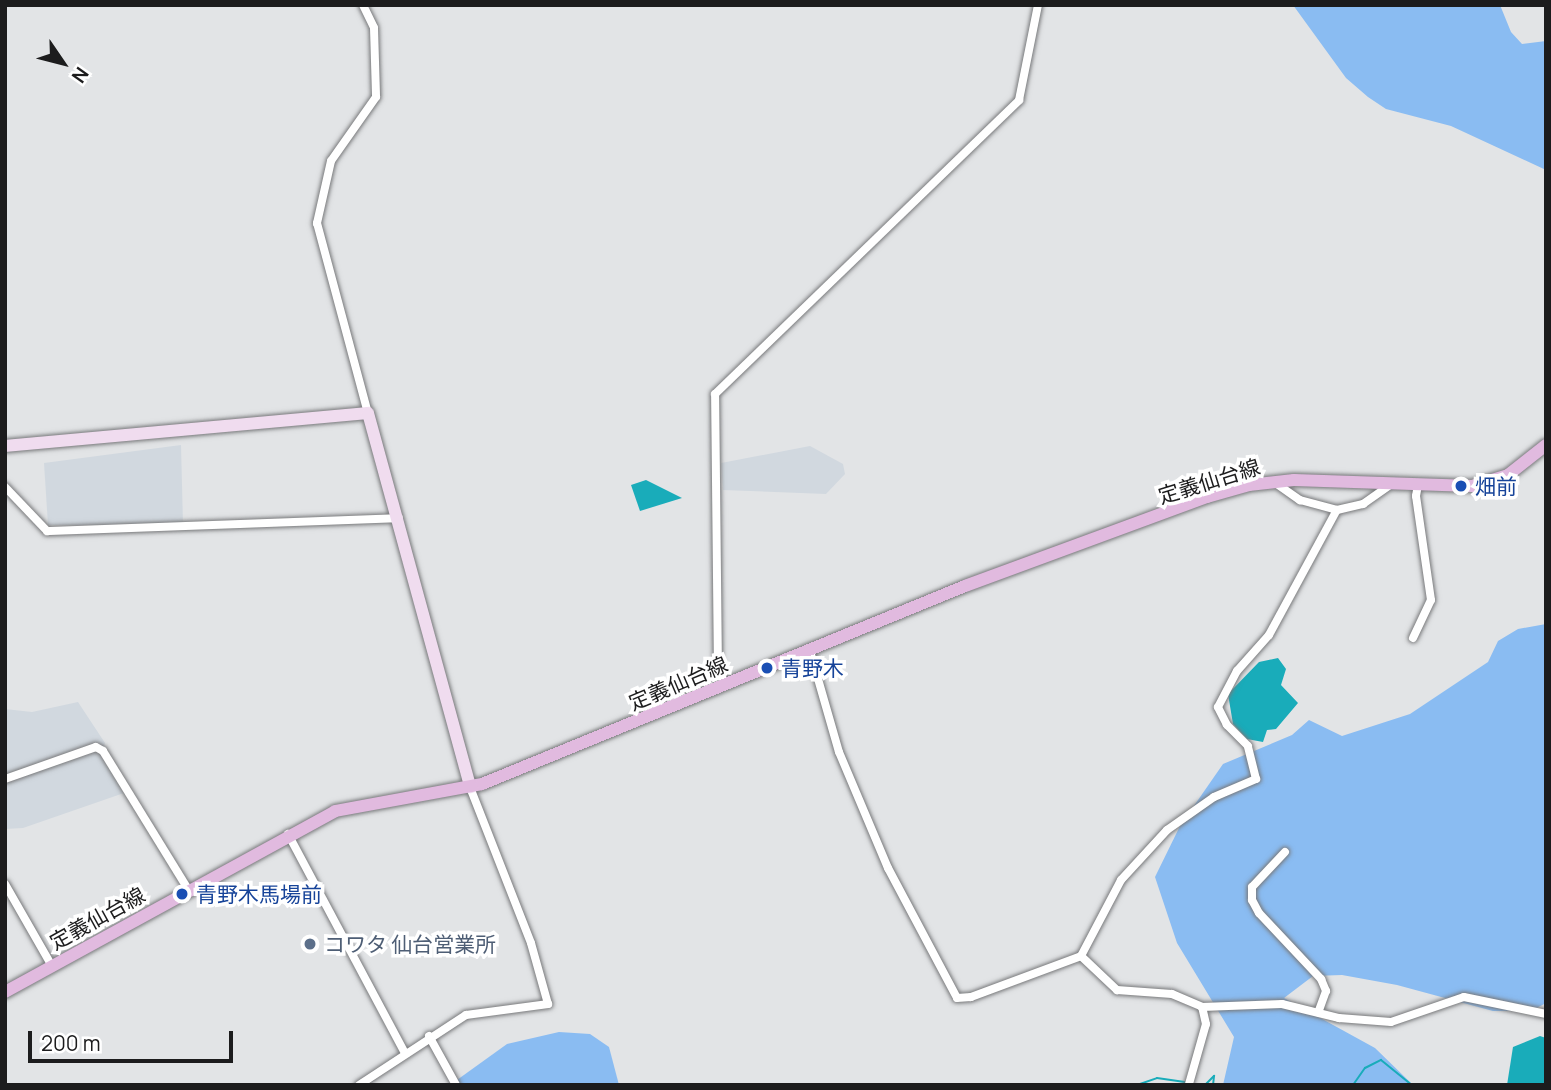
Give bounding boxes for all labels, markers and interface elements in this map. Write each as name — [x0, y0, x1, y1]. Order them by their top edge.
north arrow — [28, 28, 98, 98]
text: N — [66, 62, 95, 88]
street label: 定義仙台線 — [1155, 454, 1263, 508]
place label: 畑前 — [1475, 473, 1517, 499]
marker: 畑前 — [1453, 478, 1469, 494]
street label: 定義仙台線 — [625, 651, 731, 715]
place label: 青野木 — [781, 655, 844, 681]
marker: 青野木 — [759, 660, 775, 676]
place label: 青野木馬場前 — [196, 881, 322, 907]
street label: 定義仙台線 — [45, 882, 149, 954]
marker: 青野木馬場前 — [174, 886, 190, 902]
place label: コワタ 仙台営業所 — [324, 931, 496, 957]
marker: コワタ 仙台営業所 — [302, 936, 318, 952]
scale bar — [32, 1016, 236, 1060]
text: 200 m — [41, 1029, 101, 1057]

